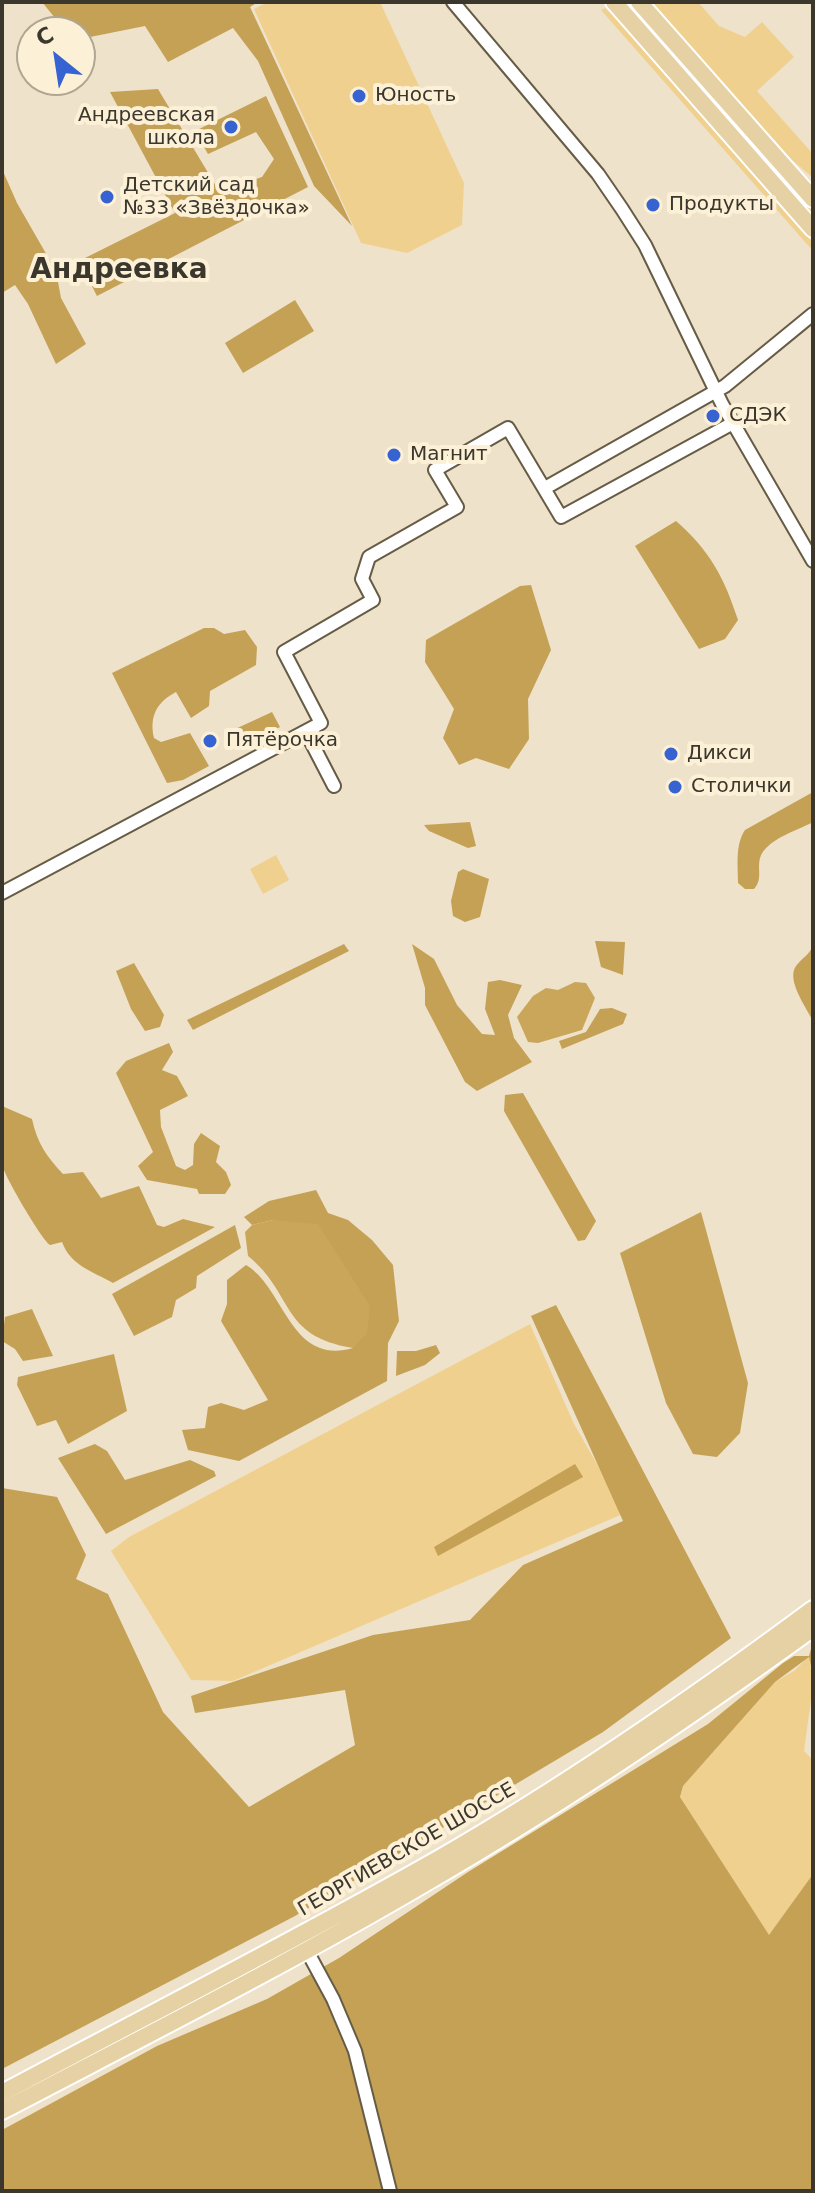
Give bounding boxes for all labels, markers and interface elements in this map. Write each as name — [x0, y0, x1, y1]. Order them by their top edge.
north arrow — [16, 16, 96, 96]
text: С — [32, 22, 58, 51]
place label: Юность — [375, 84, 456, 108]
marker: Юность — [350, 87, 368, 105]
place label: Андреевская школа — [78, 104, 215, 151]
marker: Андреевская школа — [222, 118, 240, 136]
place label: Детский сад №33 «Звёздочка» — [123, 174, 310, 221]
marker: Детский сад №33 «Звёздочка» — [98, 188, 116, 206]
place label: Продукты — [669, 193, 774, 217]
marker: Продукты — [644, 196, 662, 214]
district label: Андреевка — [30, 254, 208, 288]
place label: СДЭК — [729, 404, 787, 428]
marker: СДЭК — [704, 407, 722, 425]
place label: Магнит — [410, 443, 488, 467]
marker: Магнит — [385, 446, 403, 464]
place label: Пятёрочка — [226, 729, 338, 753]
marker: Пятёрочка — [201, 732, 219, 750]
place label: Дикси — [687, 742, 752, 766]
marker: Дикси — [662, 745, 680, 763]
place label: Столички — [691, 775, 792, 799]
marker: Столички — [666, 778, 684, 796]
street label: ГЕОРГИЕВСКОЕ ШОССЕ — [294, 1778, 520, 1922]

